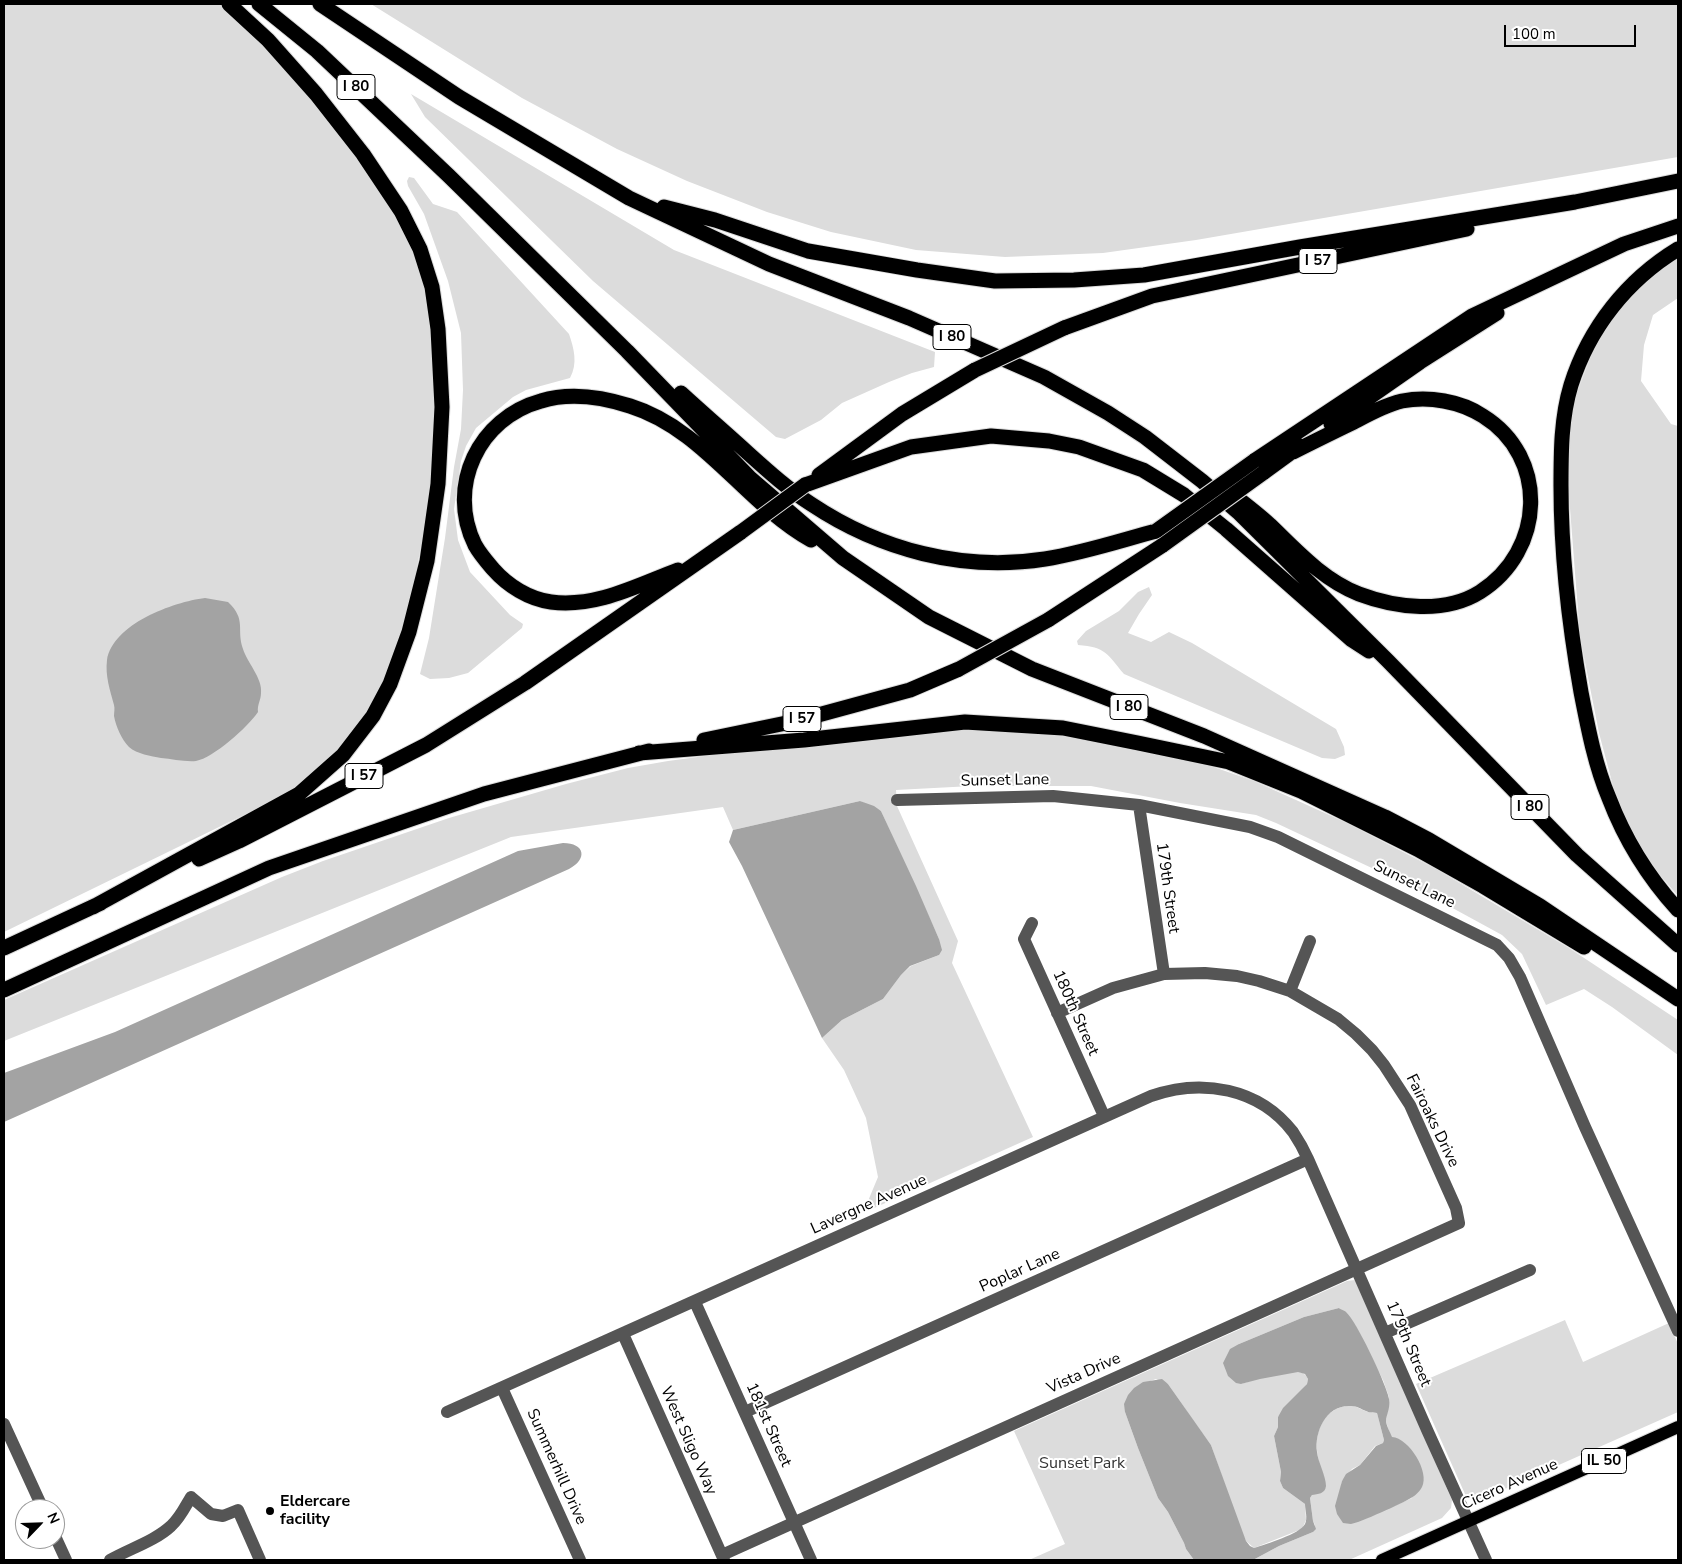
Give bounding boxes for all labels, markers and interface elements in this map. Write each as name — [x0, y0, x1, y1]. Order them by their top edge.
scale bar — [1507, 15, 1640, 47]
text: 100 m — [1512, 24, 1556, 44]
road number: I 80 — [337, 74, 375, 100]
road number: I 57 — [1299, 248, 1337, 274]
road number: I 80 — [933, 324, 971, 350]
road number: I 80 — [1110, 694, 1148, 720]
road number: I 57 — [783, 706, 821, 732]
road number: I 57 — [345, 764, 383, 788]
street label: Sunset Lane — [961, 771, 1049, 791]
road number: I 80 — [1511, 794, 1549, 820]
street label: 179th Street — [1151, 841, 1183, 935]
street label: Sunset Lane — [1370, 857, 1458, 913]
street label: 180th Street — [1048, 967, 1102, 1059]
street label: Fairoaks Drive — [1401, 1071, 1463, 1171]
street label: Lavergne Avenue — [808, 1171, 930, 1239]
street label: Poplar Lane — [977, 1245, 1063, 1297]
street label: 179th Street — [1381, 1298, 1435, 1390]
street label: Vista Drive — [1044, 1349, 1124, 1399]
street label: 181st Street — [741, 1380, 795, 1470]
street label: West Sligo Way — [656, 1384, 720, 1498]
street label: Summerhill Drive — [522, 1406, 590, 1528]
road number: IL 50 — [1582, 1448, 1626, 1474]
park label: Sunset Park — [1039, 1454, 1125, 1474]
street label: Cicero Avenue — [1459, 1455, 1561, 1515]
place label: Eldercare facility — [280, 1492, 350, 1530]
north arrow — [15, 1499, 65, 1549]
marker: Eldercare facility — [264, 1505, 276, 1517]
text: N — [42, 1509, 64, 1527]

